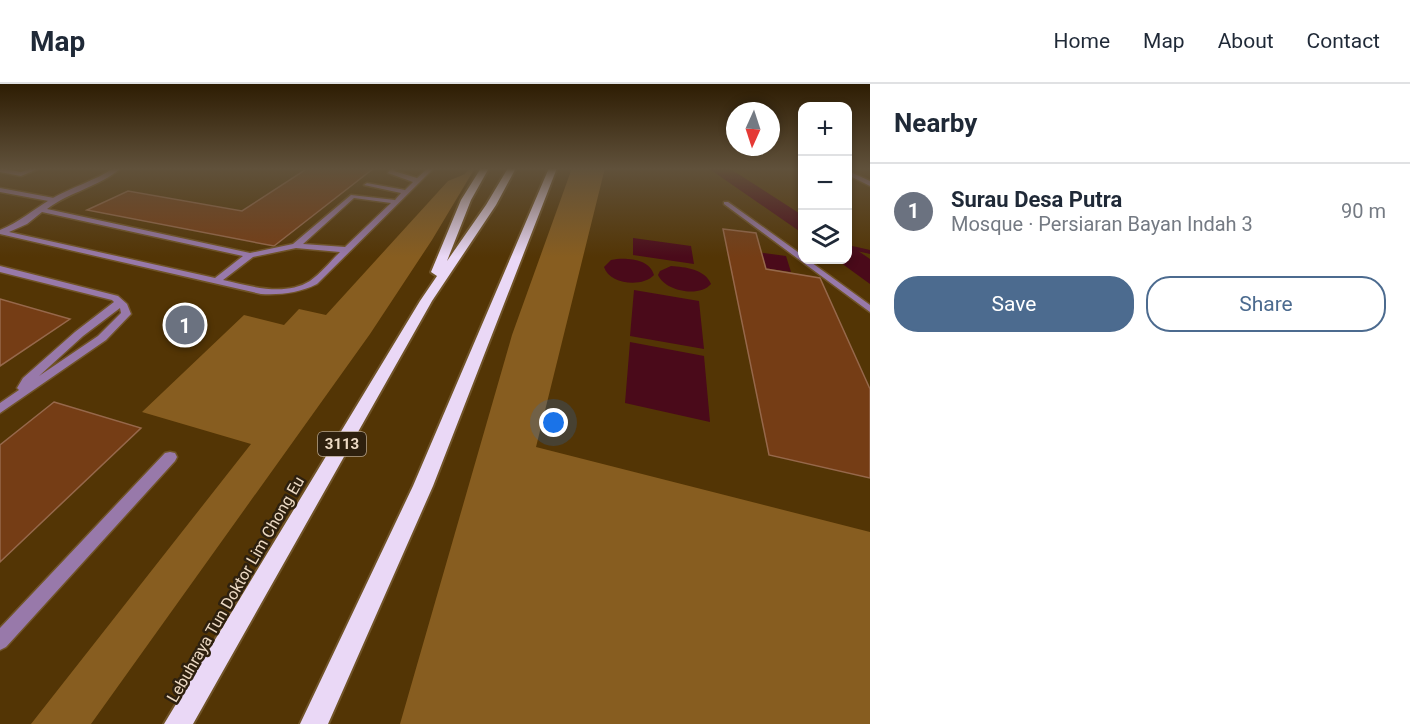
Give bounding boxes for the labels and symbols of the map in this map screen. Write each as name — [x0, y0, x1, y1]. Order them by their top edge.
north arrow — [726, 102, 780, 156]
pin: 1 — [166, 302, 204, 348]
your location — [539, 408, 568, 437]
road number: 3113 — [318, 432, 366, 456]
street label: Lebuhraya Tun Doktor Lim Chong Eu — [163, 473, 308, 705]

